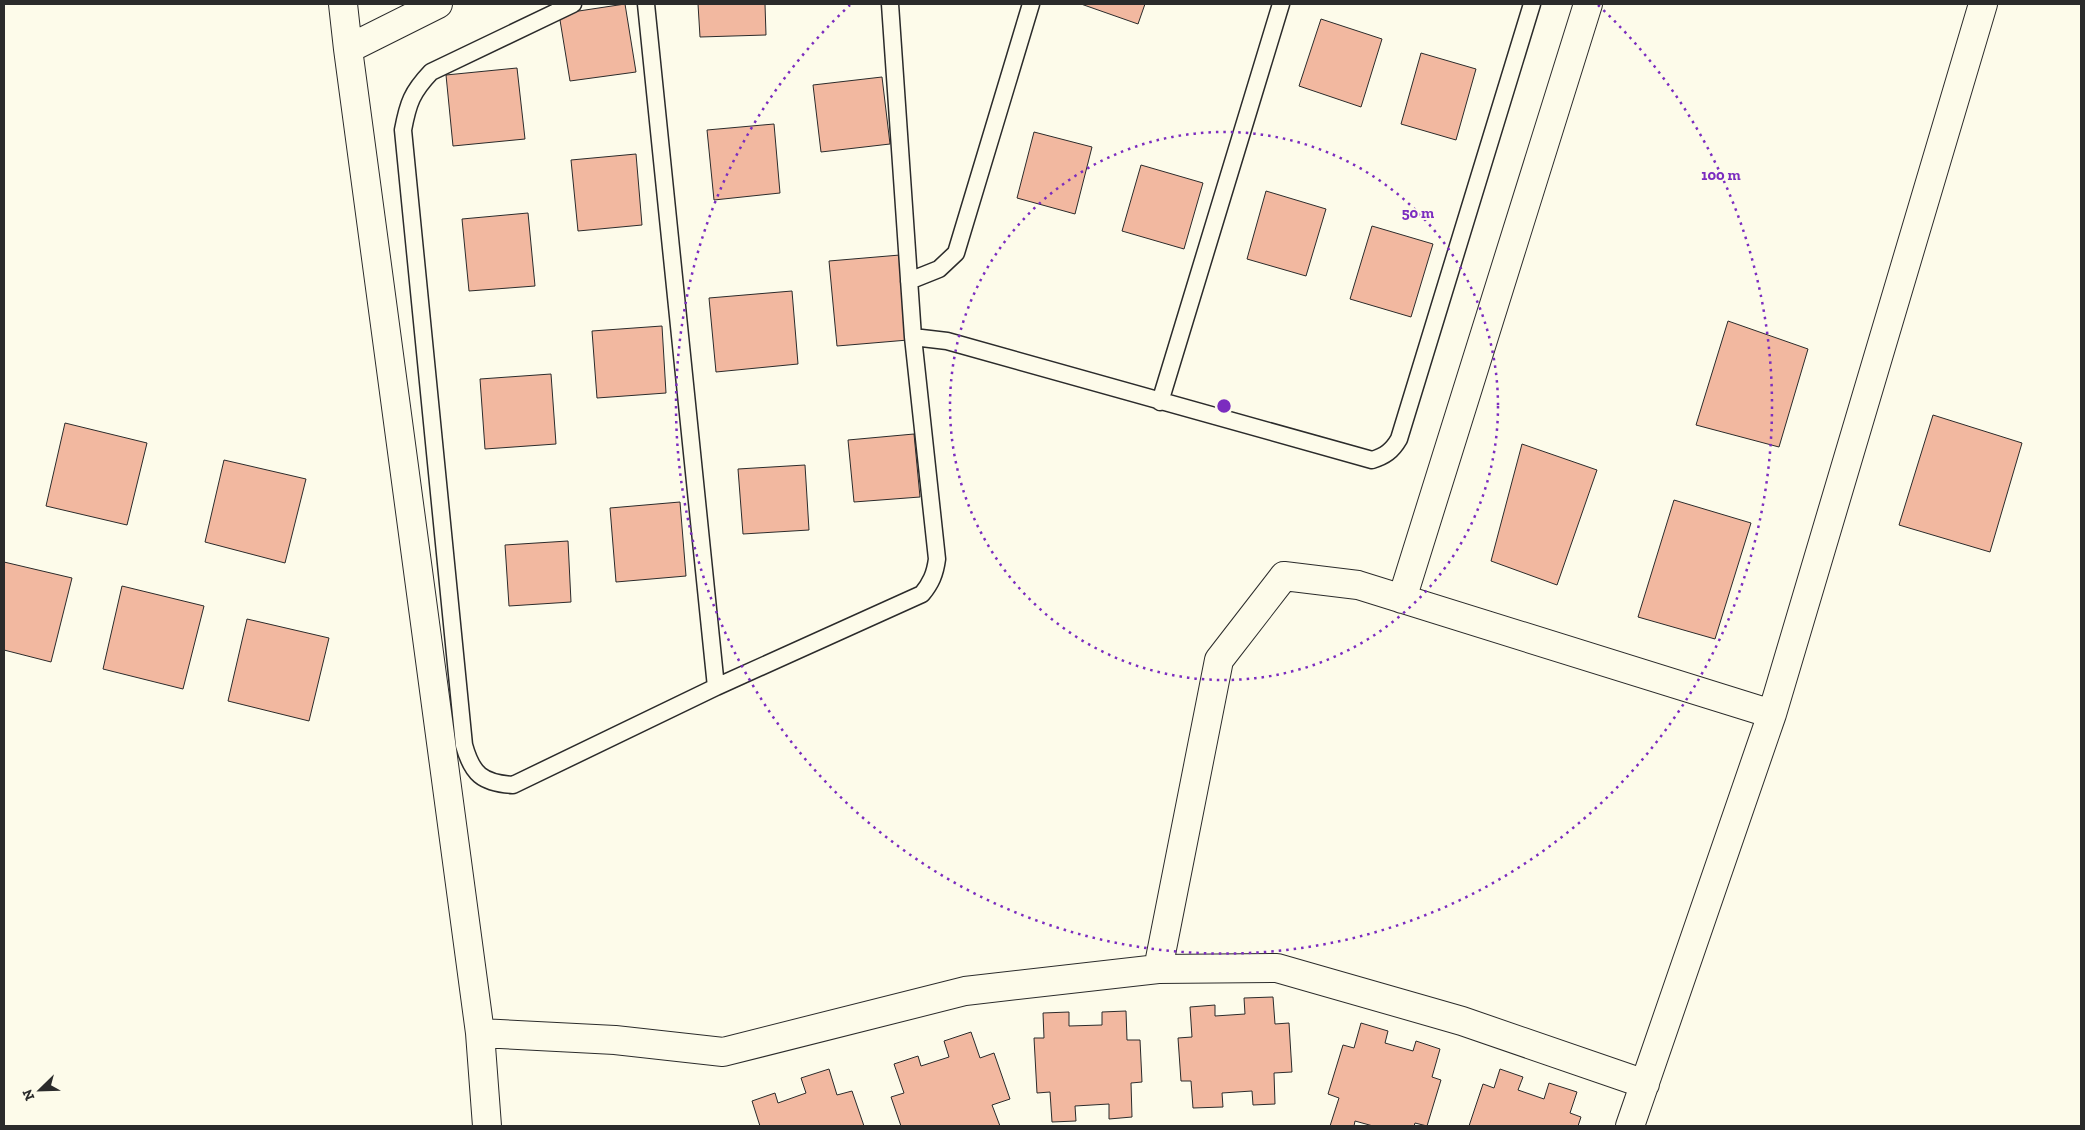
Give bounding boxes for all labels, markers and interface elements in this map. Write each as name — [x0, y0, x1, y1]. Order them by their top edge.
text: 100 m — [1701, 166, 1741, 184]
text: 50 m — [1402, 204, 1434, 222]
centre of rings — [1215, 397, 1233, 415]
north arrow — [15, 1065, 65, 1115]
text: N — [18, 1086, 38, 1103]

